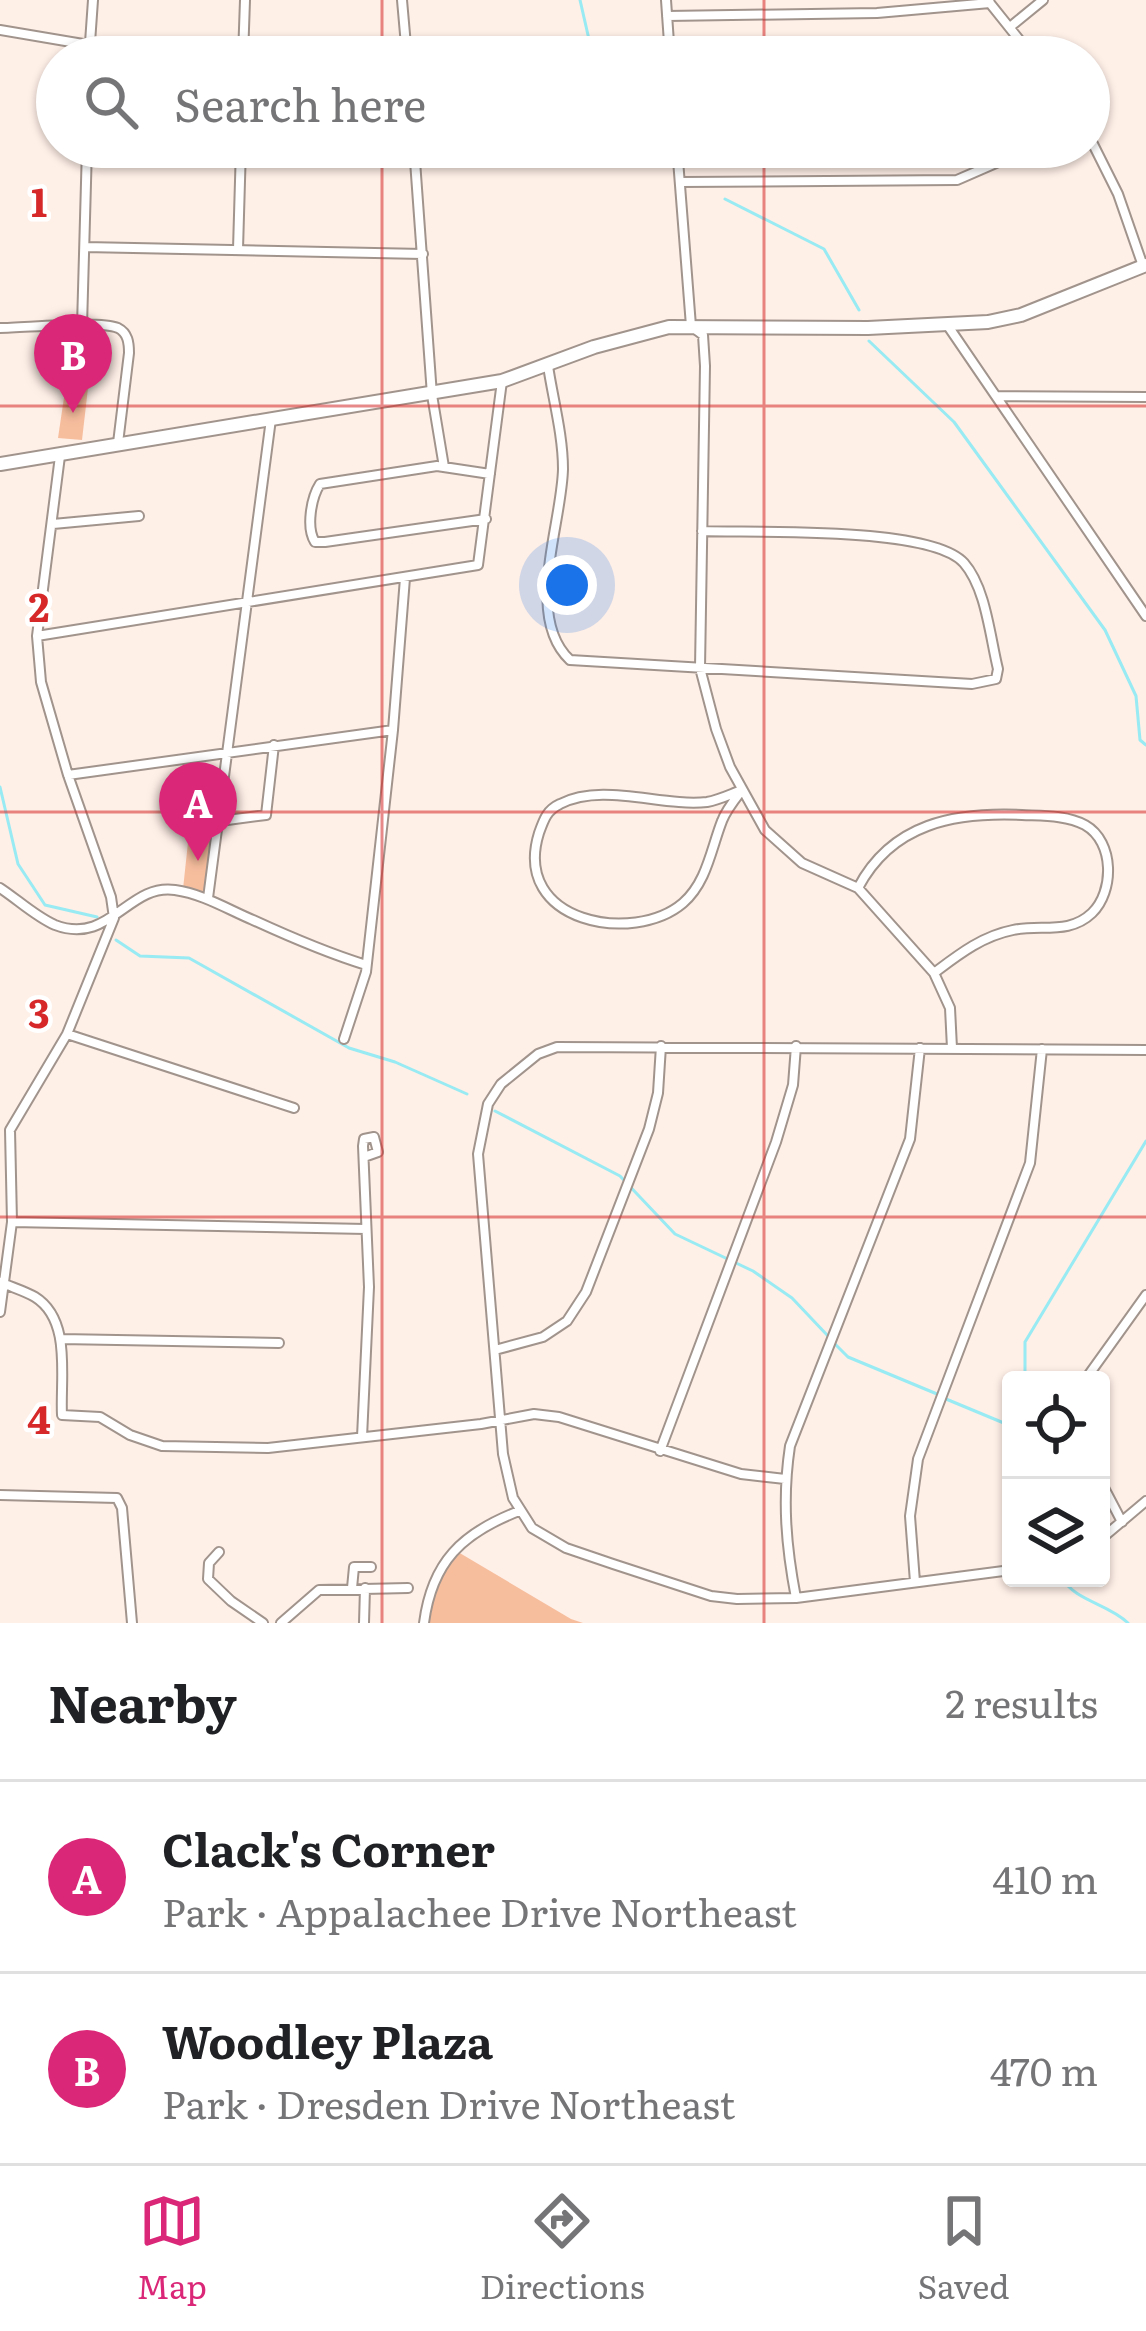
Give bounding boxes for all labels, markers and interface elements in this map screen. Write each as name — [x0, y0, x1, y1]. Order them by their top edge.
search box — [36, 36, 1110, 168]
icon: search — [78, 69, 144, 135]
text: Search here — [174, 69, 426, 136]
text: 1 — [31, 171, 47, 229]
pin: B — [34, 314, 112, 413]
your location — [537, 555, 597, 615]
text: 2 — [29, 576, 49, 634]
pin: A — [159, 762, 237, 861]
text: 3 — [28, 982, 50, 1040]
map controls — [1002, 1371, 1110, 1587]
button: locate — [1002, 1371, 1110, 1479]
text: 4 — [27, 1388, 51, 1446]
button: layers — [1002, 1479, 1110, 1587]
text: Nearby — [48, 1663, 237, 1739]
text: 2 results — [945, 1672, 1098, 1730]
text: Clack's Corner — [162, 1814, 495, 1881]
text: A — [72, 1848, 102, 1906]
text: 410 m — [992, 1848, 1098, 1906]
text: Park · Appalachee Drive Northeast — [162, 1881, 797, 1939]
text: Woodley Plaza — [162, 2006, 493, 2073]
text: B — [74, 2040, 100, 2098]
text: 470 m — [990, 2040, 1098, 2098]
text: Park · Dresden Drive Northeast — [162, 2073, 735, 2131]
tab: Map — [136, 2188, 207, 2309]
tab: Directions — [480, 2188, 645, 2309]
tab: Saved — [918, 2188, 1010, 2309]

